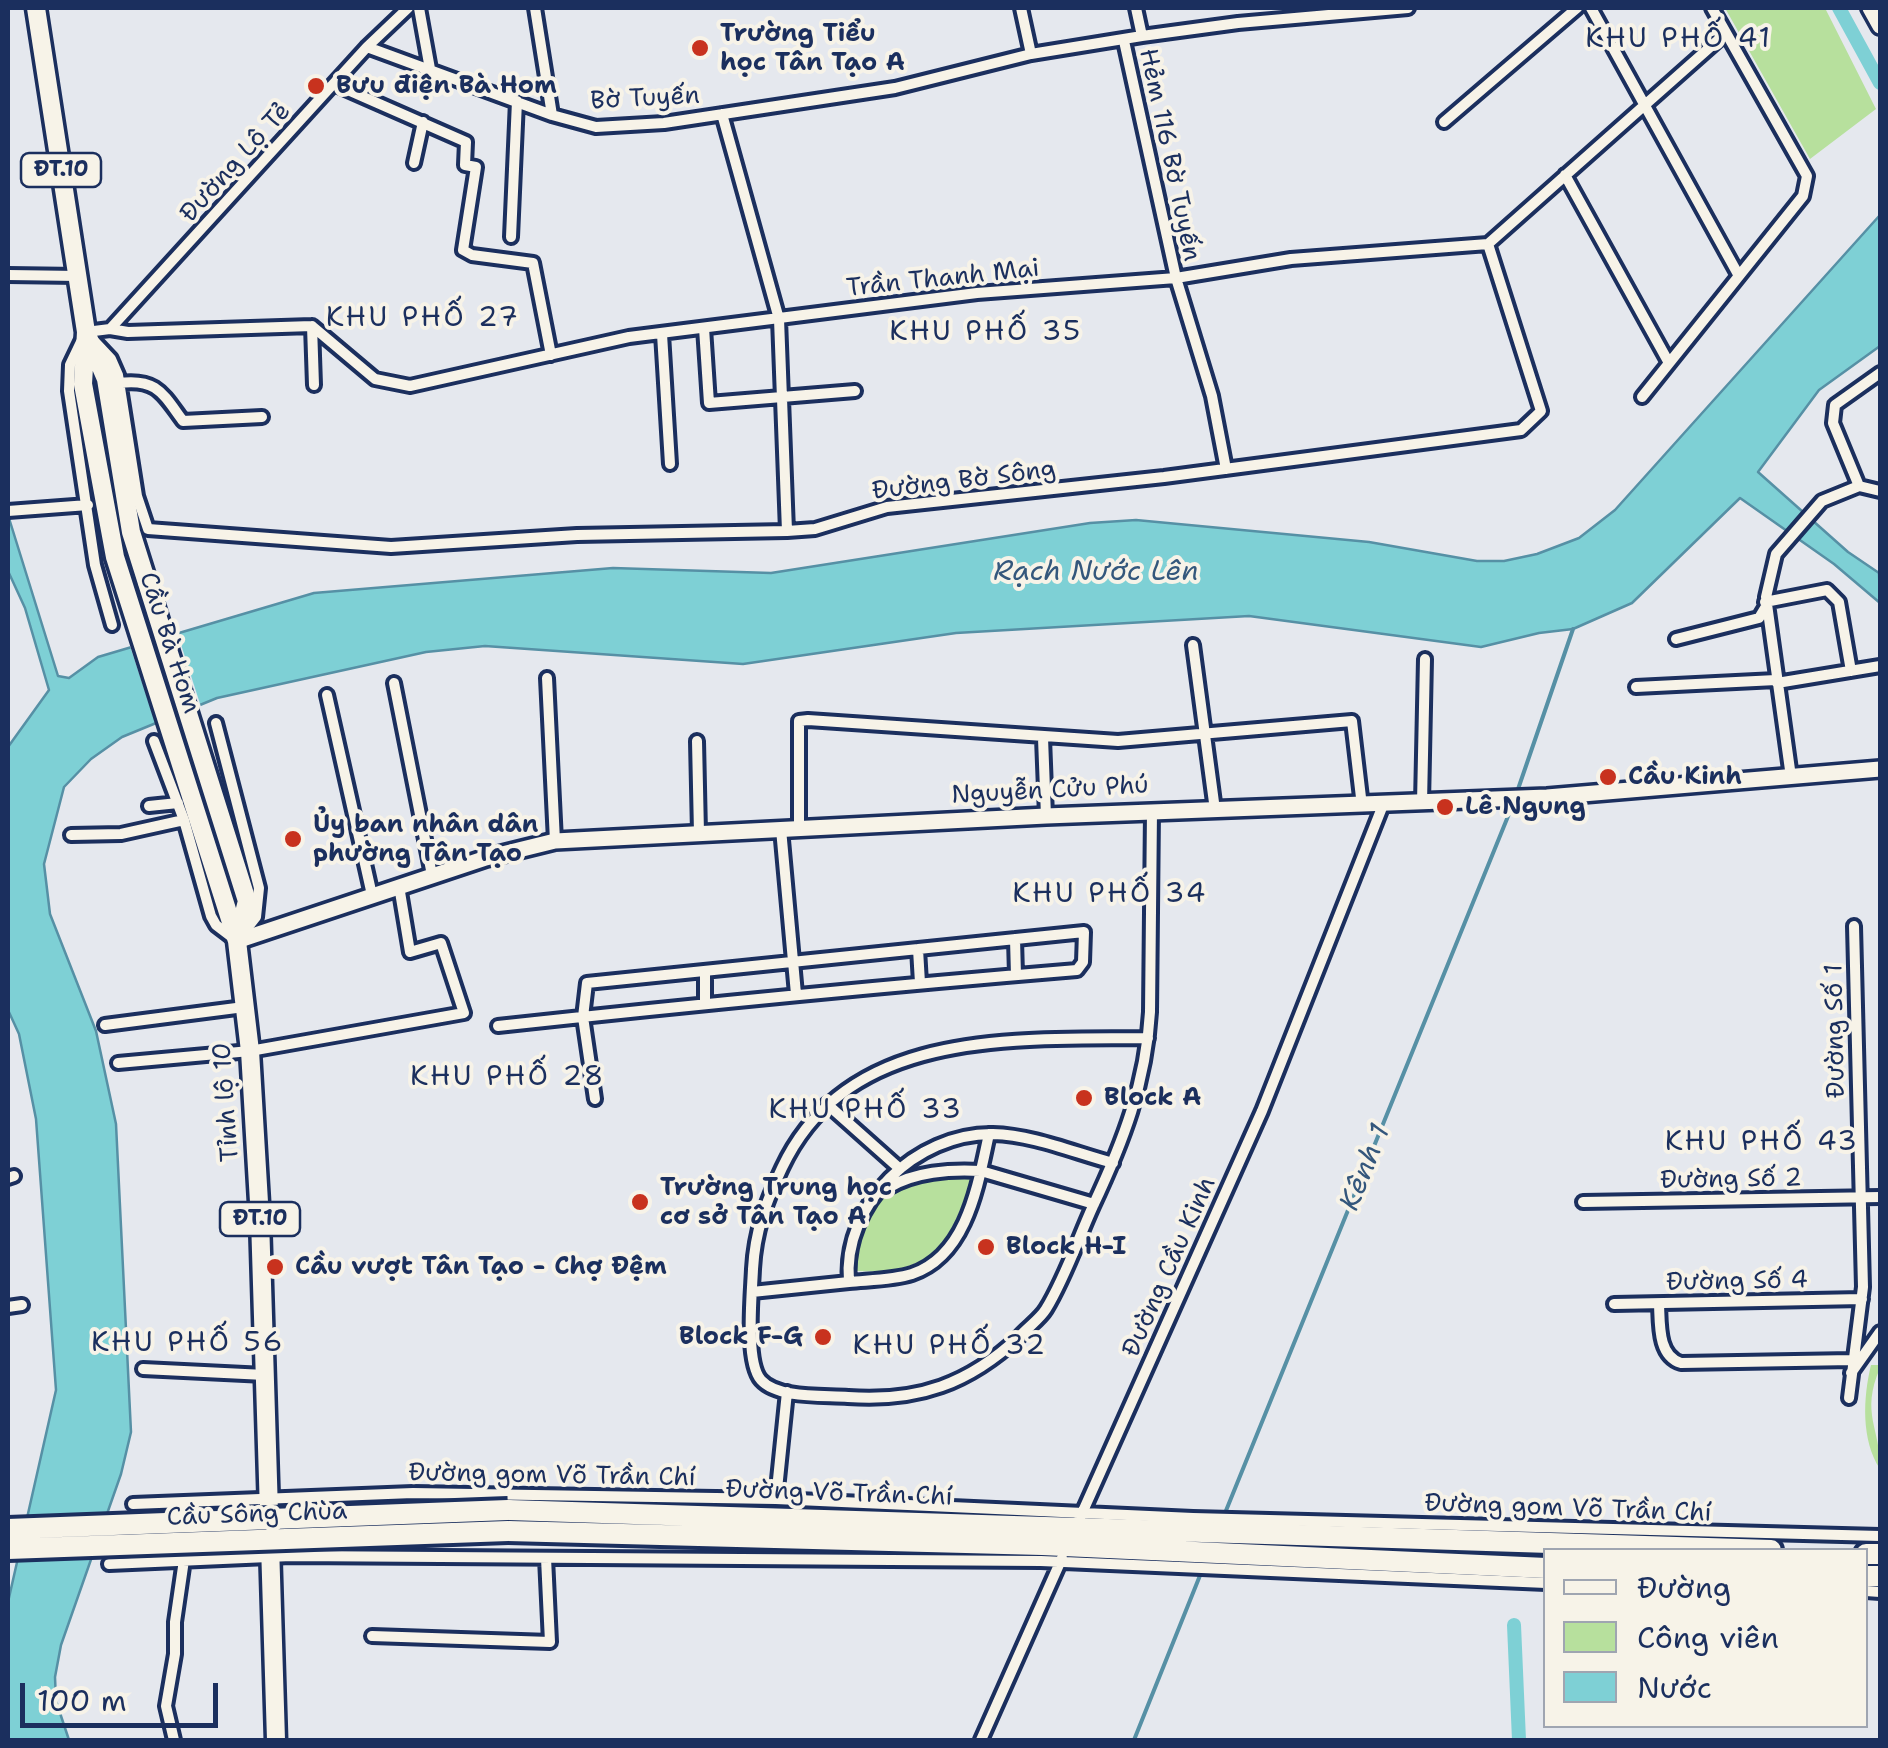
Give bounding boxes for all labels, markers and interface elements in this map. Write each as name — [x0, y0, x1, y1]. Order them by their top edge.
place label: Trường Tiểu học Tân Tạo A — [720, 19, 905, 78]
district label: KHU PHỐ 41 — [1585, 23, 1773, 57]
marker: Trường Tiểu học Tân Tạo A — [689, 37, 711, 59]
street label: Hẻm 116 Bờ Tuyến — [1132, 46, 1206, 264]
place label: Bưu điện Bà Hom — [336, 71, 557, 101]
marker: Bưu điện Bà Hom — [305, 75, 327, 97]
street label: Bờ Tuyến — [590, 81, 700, 117]
street label: Đường Lộ Tẻ — [175, 97, 297, 229]
road number: ĐT.10 — [21, 153, 101, 187]
street label: Trần Thanh Mại — [845, 254, 1041, 304]
district label: KHU PHỐ 27 — [326, 302, 520, 336]
district label: KHU PHỐ 35 — [889, 316, 1083, 350]
street label: Đường Bờ Sông — [870, 455, 1058, 507]
water label: Rạch Nước Lên — [993, 556, 1199, 590]
street label: Cầu Bà Hom — [132, 569, 206, 717]
place label: Cầu Kinh — [1628, 762, 1742, 792]
marker: Cầu Kinh — [1597, 766, 1619, 788]
street label: Nguyễn Cửu Phú — [951, 771, 1149, 811]
place label: Lê Ngung — [1465, 792, 1586, 822]
marker: Lê Ngung — [1434, 796, 1456, 818]
place label: Ủy ban nhân dân phường Tân Tạo — [313, 810, 538, 869]
marker: Ủy ban nhân dân phường Tân Tạo — [282, 828, 304, 850]
district label: KHU PHỐ 34 — [1012, 878, 1208, 912]
street label: Đường Số 1 — [1820, 963, 1852, 1099]
street label: Tỉnh lộ 10 — [208, 1041, 246, 1163]
district label: KHU PHỐ 28 — [410, 1061, 606, 1095]
place label: Block A — [1104, 1083, 1201, 1113]
marker: Block A — [1073, 1087, 1095, 1109]
district label: KHU PHỐ 33 — [769, 1094, 963, 1128]
water label: Kênh 1 — [1334, 1120, 1398, 1216]
district label: KHU PHỐ 43 — [1665, 1126, 1859, 1160]
street label: Đường Số 2 — [1660, 1164, 1802, 1196]
street label: Đường Cầu Kinh — [1117, 1172, 1223, 1362]
place label: Trường Trung học cơ sở Tân Tạo A — [660, 1173, 892, 1232]
marker: Trường Trung học cơ sở Tân Tạo A — [629, 1191, 651, 1213]
road number: ĐT.10 — [220, 1202, 300, 1236]
place label: Block H-I — [1006, 1232, 1126, 1262]
marker: Block H-I — [975, 1236, 997, 1258]
place label: Cầu vượt Tân Tạo - Chợ Đệm — [295, 1252, 667, 1282]
marker: Cầu vượt Tân Tạo - Chợ Đệm — [264, 1256, 286, 1278]
street label: Đường Số 4 — [1666, 1266, 1808, 1298]
place label: Block F-G — [679, 1322, 803, 1352]
marker: Block F-G — [812, 1326, 834, 1348]
district label: KHU PHỐ 56 — [91, 1327, 285, 1361]
district label: KHU PHỐ 32 — [853, 1330, 1047, 1364]
street label: Đường gom Võ Trần Chí — [408, 1458, 696, 1494]
street label: Đường Võ Trần Chí — [725, 1475, 953, 1513]
street label: Đường gom Võ Trần Chí — [1424, 1489, 1712, 1529]
street label: Cầu Sông Chùa — [166, 1497, 348, 1533]
legend — [1543, 1548, 1868, 1728]
text: Đường — [1637, 1567, 1731, 1608]
text: Công viên — [1637, 1617, 1779, 1658]
scale bar — [25, 1663, 222, 1725]
text: Nước — [1637, 1667, 1712, 1708]
text: 100 m — [37, 1680, 127, 1721]

